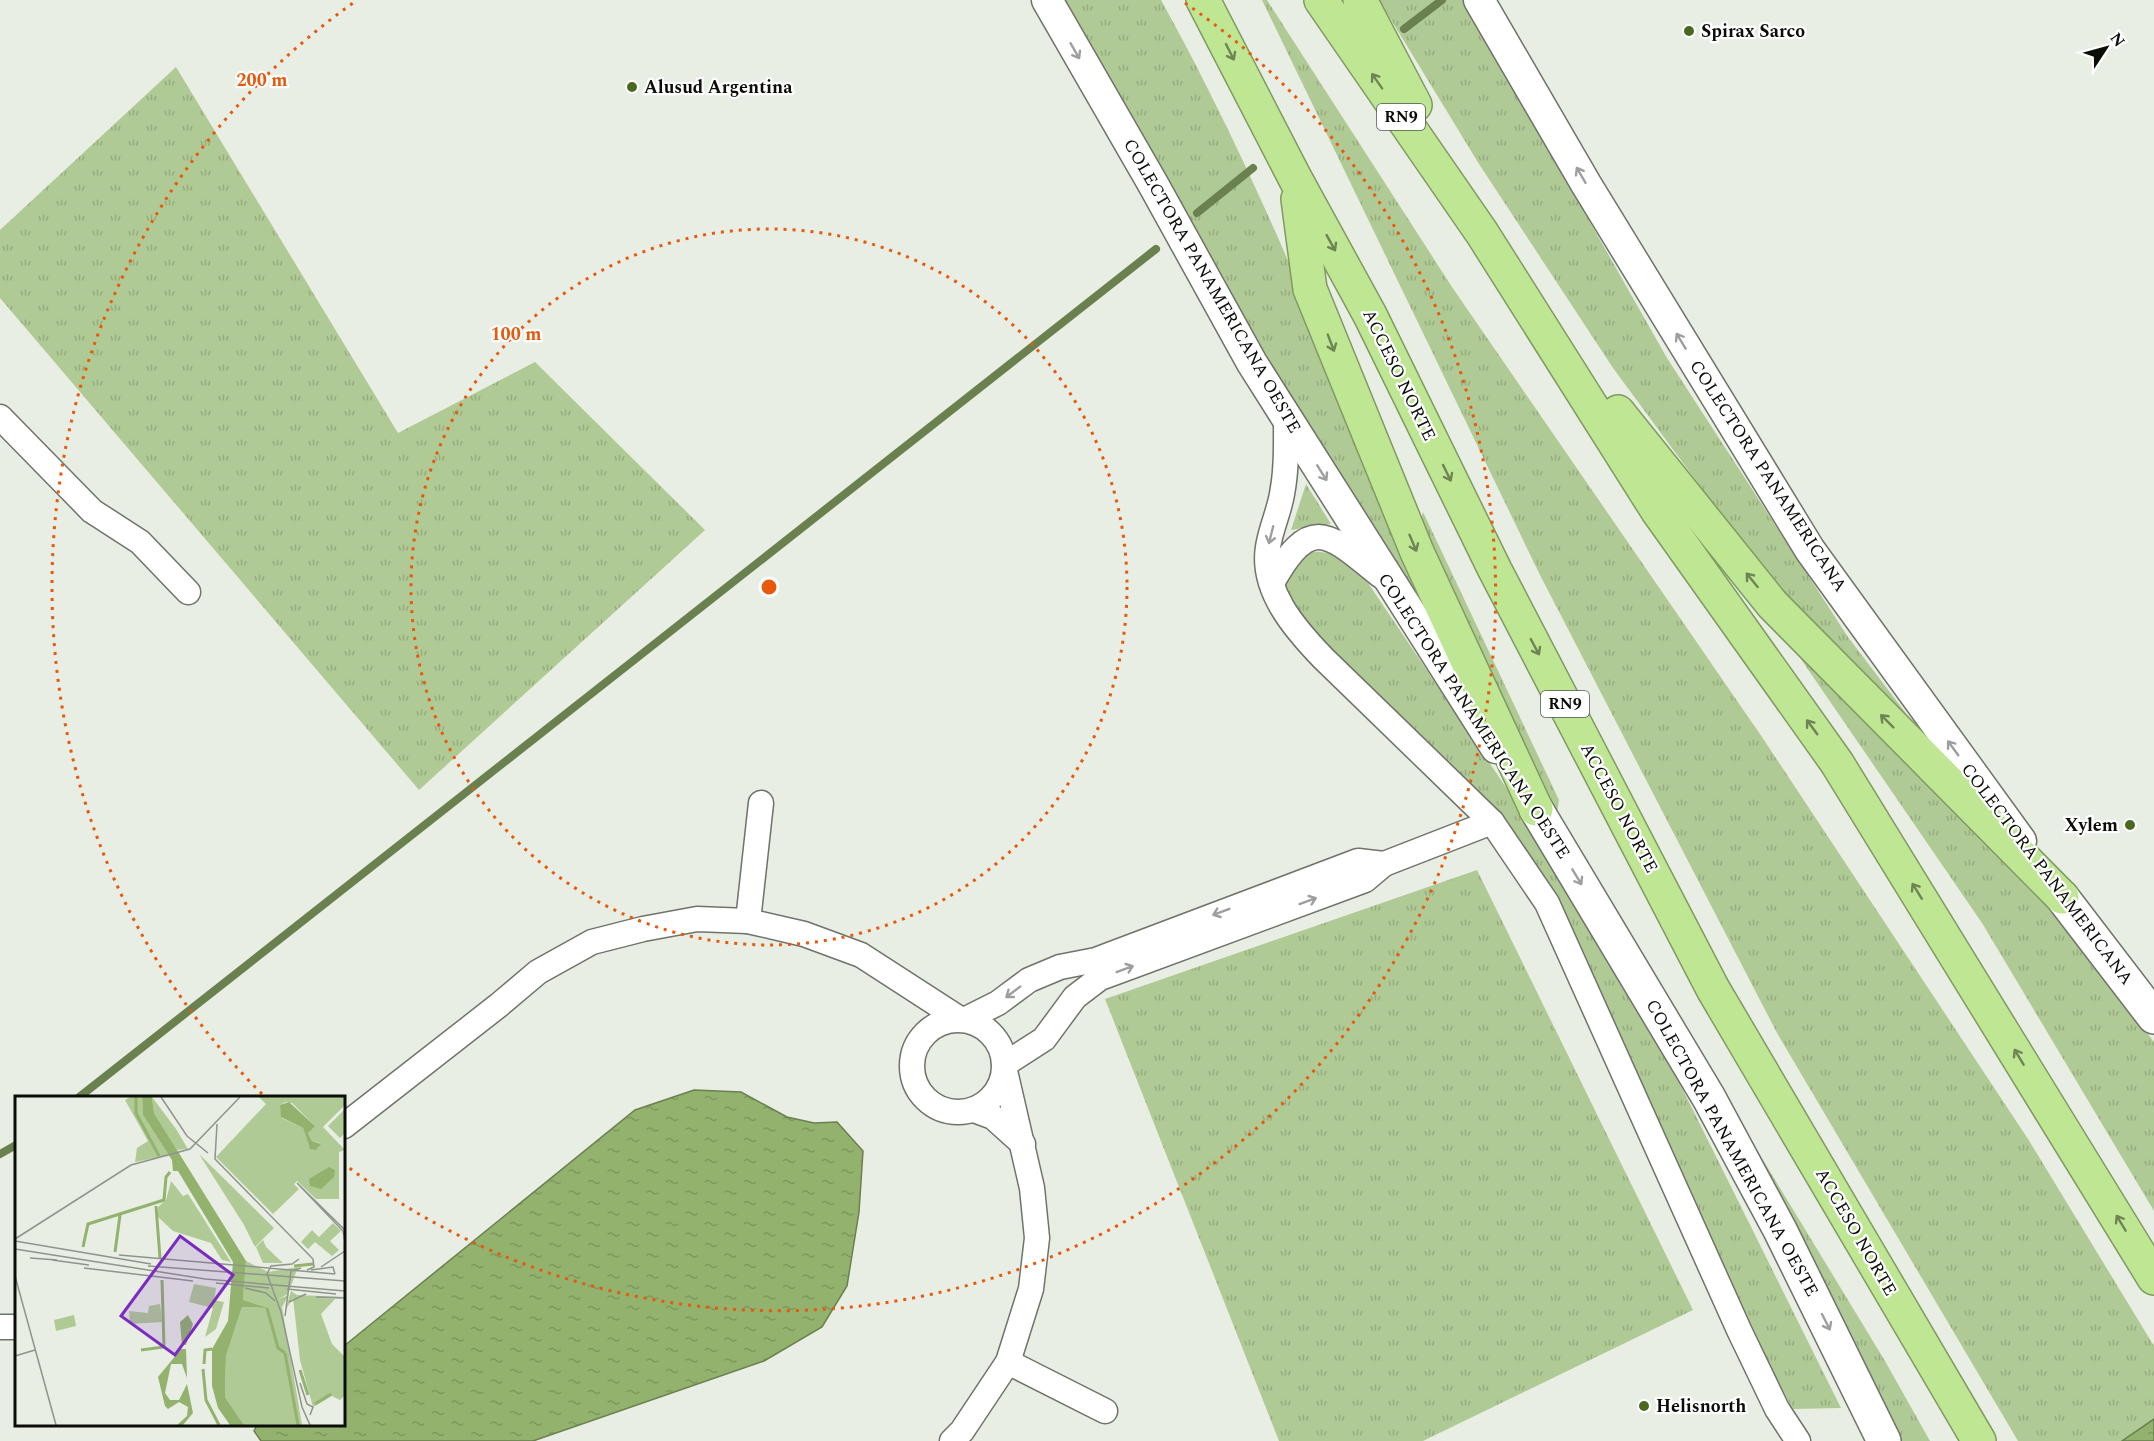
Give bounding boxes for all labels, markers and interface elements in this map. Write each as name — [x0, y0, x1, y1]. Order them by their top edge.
place label: Spirax Sarco — [1701, 18, 1805, 45]
north arrow — [2076, 18, 2136, 78]
marker: Spirax Sarco — [1682, 24, 1696, 38]
text: N — [2104, 27, 2131, 52]
one-way arrow — [1070, 42, 1082, 59]
one-way arrow — [1224, 43, 1236, 60]
text: 200 m — [236, 67, 288, 94]
place label: Alusud Argentina — [644, 74, 793, 101]
one-way arrow — [1371, 74, 1383, 90]
marker: Alusud Argentina — [625, 80, 639, 94]
road number: RN9 — [1377, 104, 1425, 130]
street label: COLECTORA PANAMERICANA OESTE — [1116, 134, 1308, 438]
one-way arrow — [1574, 167, 1586, 184]
one-way arrow — [1325, 234, 1337, 251]
street label: ACCESO NORTE — [1355, 304, 1443, 446]
text: 100 m — [490, 321, 542, 348]
one-way arrow — [1675, 333, 1687, 350]
one-way arrow — [1326, 334, 1337, 352]
street label: COLECTORA PANAMERICANA — [1683, 355, 1853, 597]
one-way arrow — [1442, 464, 1454, 482]
one-way arrow — [1315, 465, 1328, 482]
one-way arrow — [1264, 526, 1276, 545]
one-way arrow — [1408, 534, 1419, 552]
street label: COLECTORA PANAMERICANA OESTE — [1371, 568, 1577, 864]
one-way arrow — [1746, 573, 1759, 589]
centre of rings — [759, 577, 779, 597]
one-way arrow — [1530, 638, 1541, 656]
road number: RN9 — [1541, 691, 1589, 717]
one-way arrow — [1880, 713, 1895, 728]
one-way arrow — [1806, 719, 1818, 735]
street label: ACCESO NORTE — [1573, 738, 1665, 878]
one-way arrow — [1947, 740, 1959, 756]
street label: COLECTORA PANAMERICANA — [1954, 757, 2140, 991]
place label: Xylem — [2065, 812, 2118, 839]
marker: Xylem — [2123, 818, 2137, 832]
one-way arrow — [1572, 868, 1584, 885]
one-way arrow — [1910, 883, 1922, 900]
one-way arrow — [1298, 895, 1317, 906]
one-way arrow — [1212, 908, 1231, 919]
one-way arrow — [1116, 962, 1134, 973]
one-way arrow — [1005, 986, 1021, 999]
street label: COLECTORA PANAMERICANA OESTE — [1639, 994, 1825, 1302]
one-way arrow — [2013, 1049, 2025, 1066]
inset map — [15, 1096, 345, 1426]
street label: ACCESO NORTE — [1808, 1163, 1904, 1301]
one-way arrow — [2114, 1215, 2126, 1232]
one-way arrow — [1821, 1312, 1833, 1330]
place label: Helisnorth — [1656, 1393, 1746, 1420]
marker: Helisnorth — [1637, 1399, 1651, 1413]

